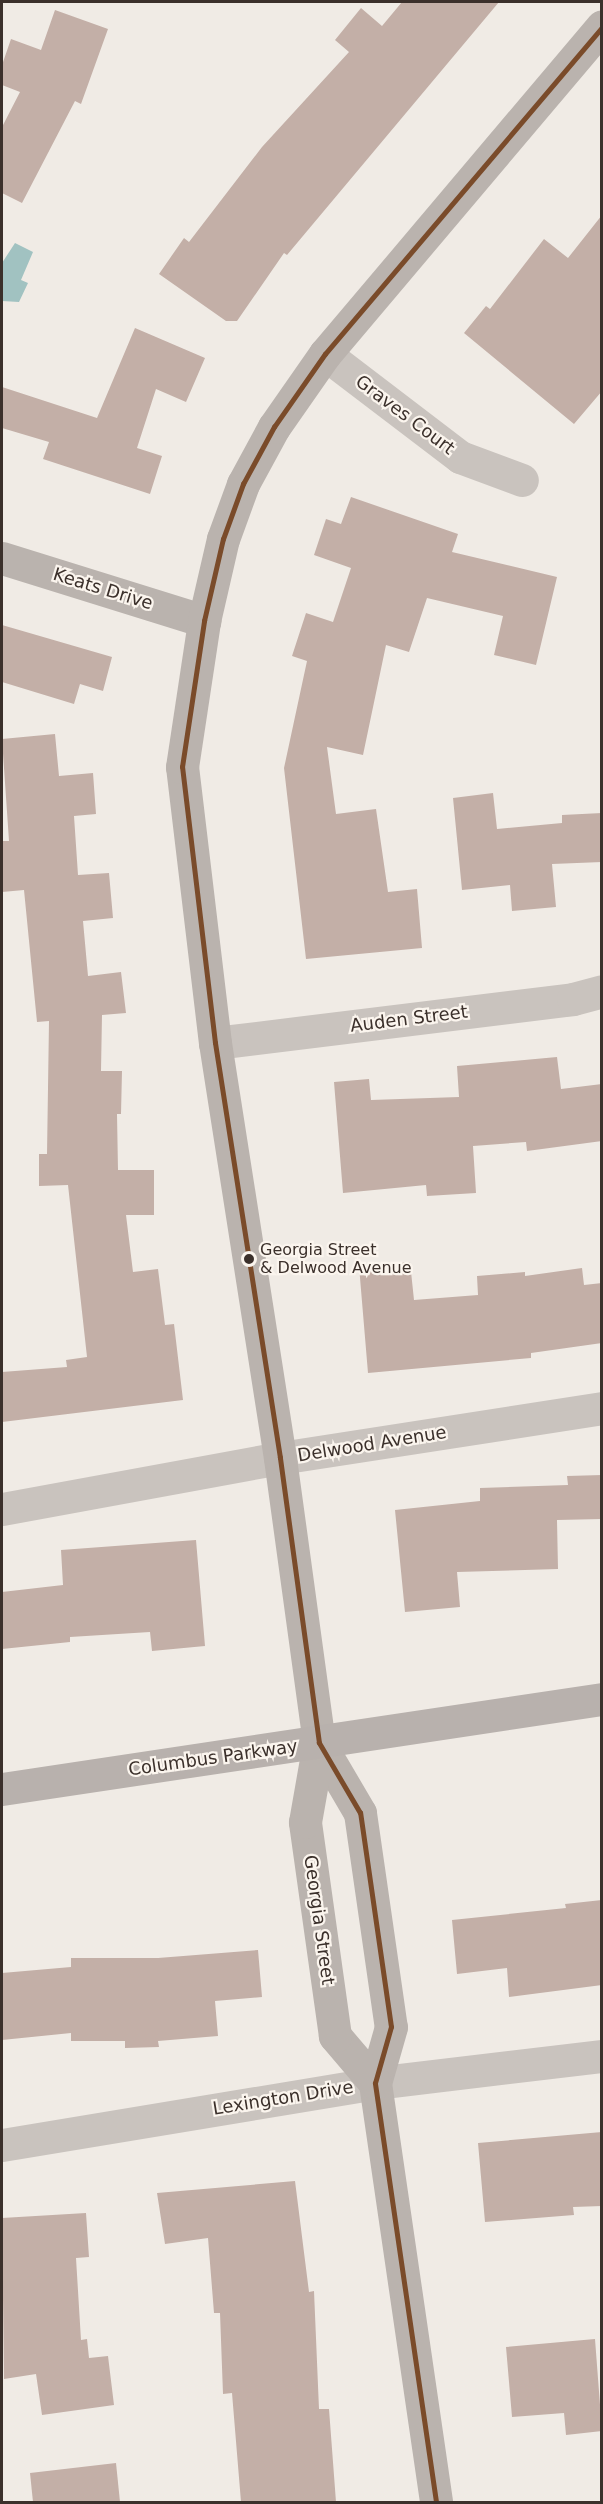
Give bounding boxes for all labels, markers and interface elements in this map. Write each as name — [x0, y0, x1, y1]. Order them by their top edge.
street label: Graves Court — [351, 371, 459, 459]
street label: Keats Drive — [51, 564, 155, 614]
street label: Auden Street — [349, 1001, 469, 1037]
place label: Georgia Street & Delwood Avenue — [260, 1240, 412, 1278]
marker: Georgia Street & Delwood Avenue — [243, 1253, 255, 1265]
street label: Delwood Avenue — [296, 1422, 448, 1466]
street label: Columbus Parkway — [127, 1735, 299, 1781]
street label: Georgia Street — [299, 1854, 339, 1986]
street label: Lexington Drive — [211, 2076, 355, 2120]

